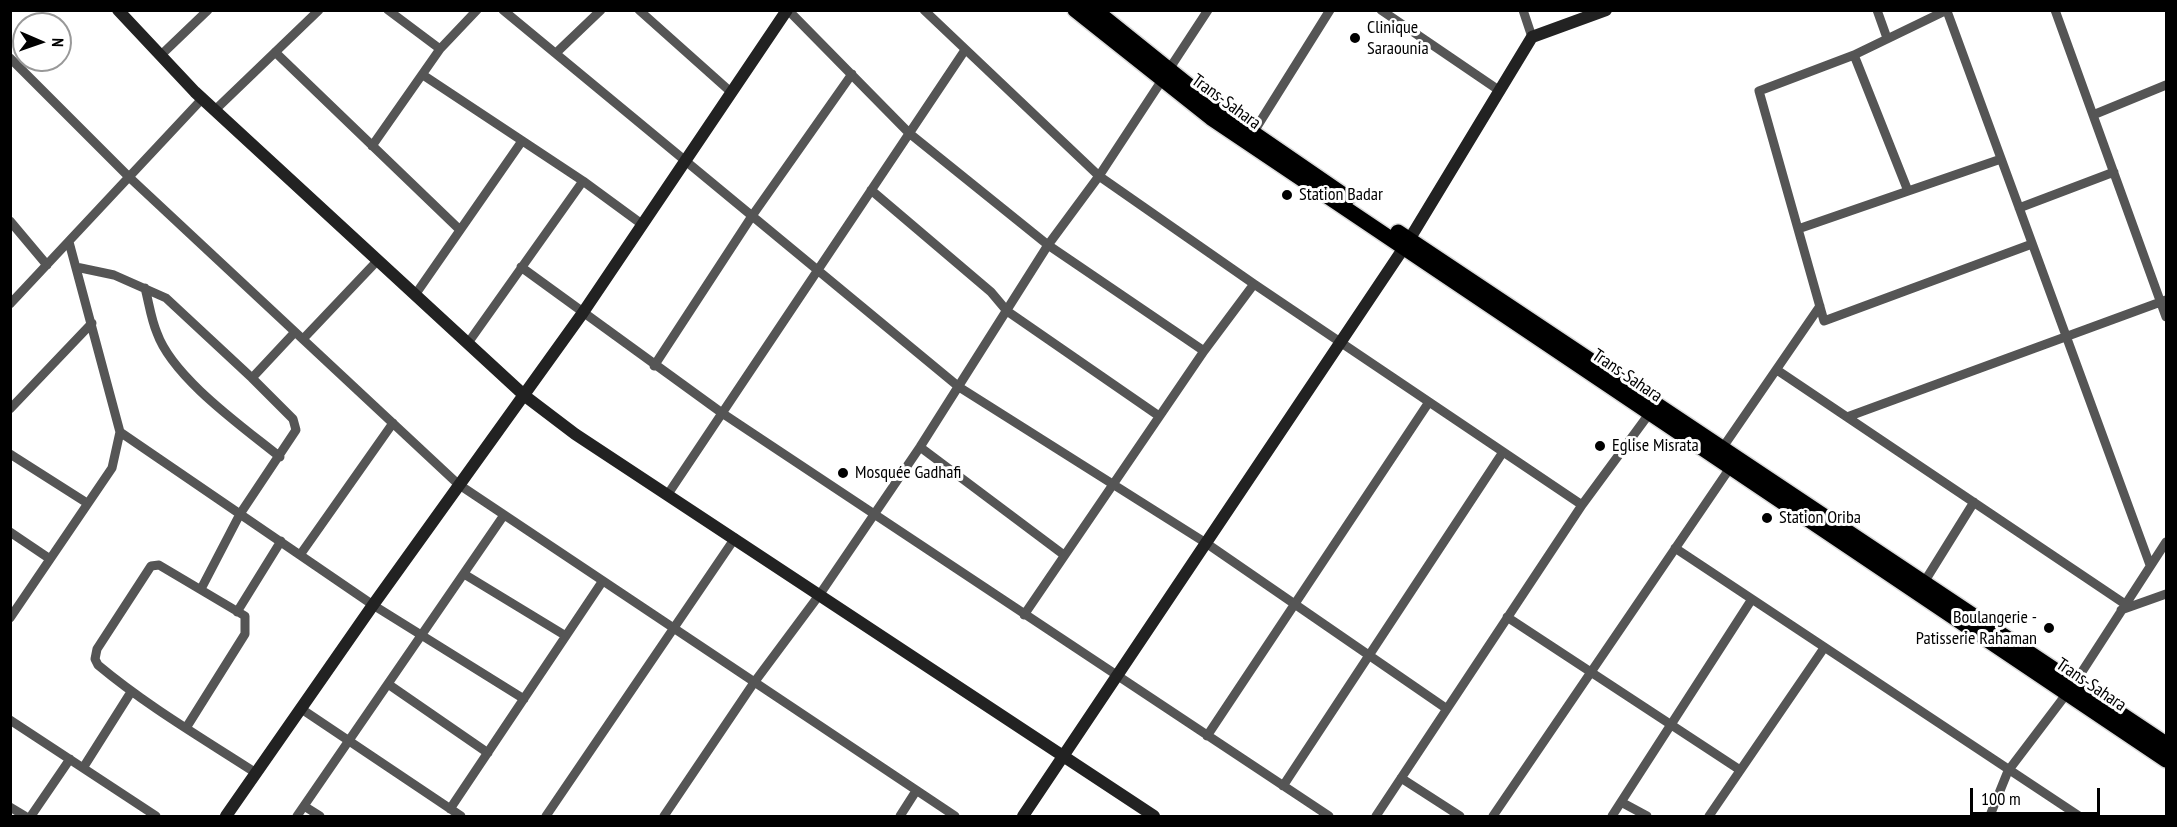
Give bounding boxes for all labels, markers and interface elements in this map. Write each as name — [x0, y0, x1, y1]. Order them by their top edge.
north arrow — [12, 12, 72, 72]
place label: Clinique Saraounia — [1367, 17, 1429, 60]
marker: Clinique Saraounia — [1348, 31, 1362, 45]
text: N — [48, 38, 68, 47]
street label: Trans-Sahara — [1187, 70, 1265, 134]
place label: Station Badar — [1299, 184, 1383, 206]
marker: Station Badar — [1280, 188, 1294, 202]
street label: Trans-Sahara — [1588, 345, 1666, 407]
place label: Eglise Misrata — [1612, 435, 1699, 457]
marker: Eglise Misrata — [1593, 439, 1607, 453]
place label: Mosquée Gadhafi — [855, 462, 961, 484]
marker: Mosquée Gadhafi — [836, 466, 850, 480]
place label: Station Oriba — [1779, 507, 1861, 529]
marker: Station Oriba — [1760, 511, 1774, 525]
place label: Boulangerie - Patisserie Rahaman — [1916, 607, 2037, 650]
marker: Boulangerie - Patisserie Rahaman — [2042, 621, 2056, 635]
street label: Trans-Sahara — [2052, 654, 2130, 716]
scale bar — [1973, 776, 2104, 814]
text: 100 m — [1981, 787, 2021, 810]

